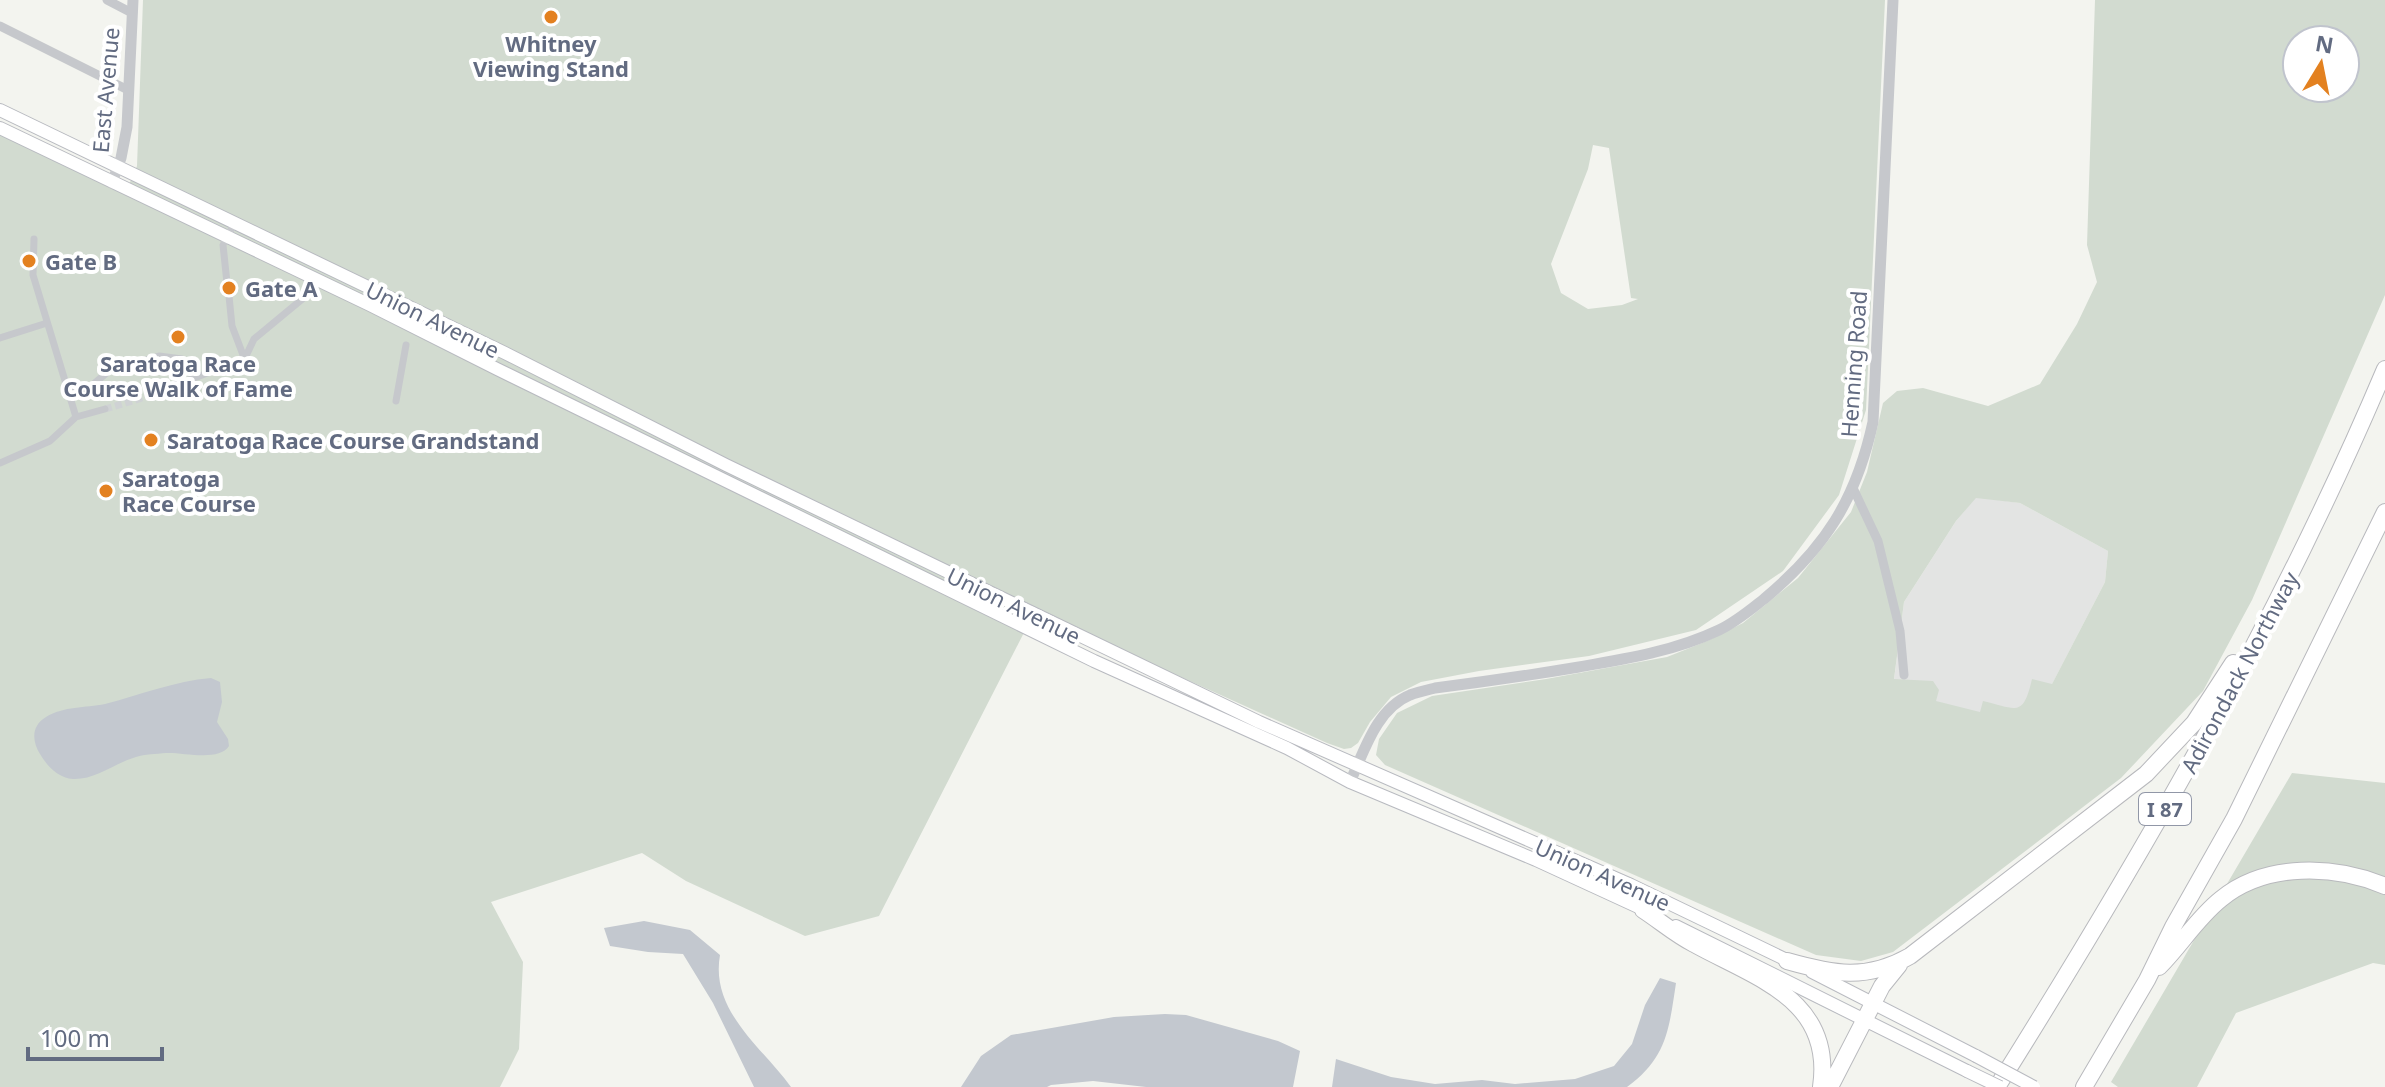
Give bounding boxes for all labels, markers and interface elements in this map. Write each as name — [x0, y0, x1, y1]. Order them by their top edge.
marker: Whitney Viewing Stand — [542, 8, 560, 26]
north arrow — [2281, 24, 2361, 104]
street label: East Avenue — [85, 26, 125, 154]
text: N — [2313, 27, 2336, 60]
place label: Whitney Viewing Stand — [473, 28, 629, 83]
place label: Gate B — [45, 246, 117, 276]
marker: Gate B — [20, 252, 38, 270]
place label: Gate A — [245, 273, 319, 303]
street label: Union Avenue — [361, 274, 505, 364]
marker: Gate A — [220, 279, 238, 297]
street label: Henning Road — [1833, 289, 1873, 439]
marker: Saratoga Race Course Walk of Fame — [169, 328, 187, 346]
place label: Saratoga Race Course Walk of Fame — [63, 348, 293, 403]
place label: Saratoga Race Course Grandstand — [167, 425, 539, 455]
marker: Saratoga Race Course Grandstand — [142, 431, 160, 449]
place label: Saratoga Race Course — [122, 463, 256, 518]
marker: Saratoga Race Course — [97, 482, 115, 500]
street label: Union Avenue — [942, 560, 1086, 650]
street label: Adirondack Northway — [2173, 565, 2305, 778]
road number: I 87 — [2139, 793, 2191, 825]
street label: Union Avenue — [1531, 831, 1675, 917]
scale bar — [28, 1011, 162, 1061]
text: 100 m — [40, 1021, 110, 1054]

